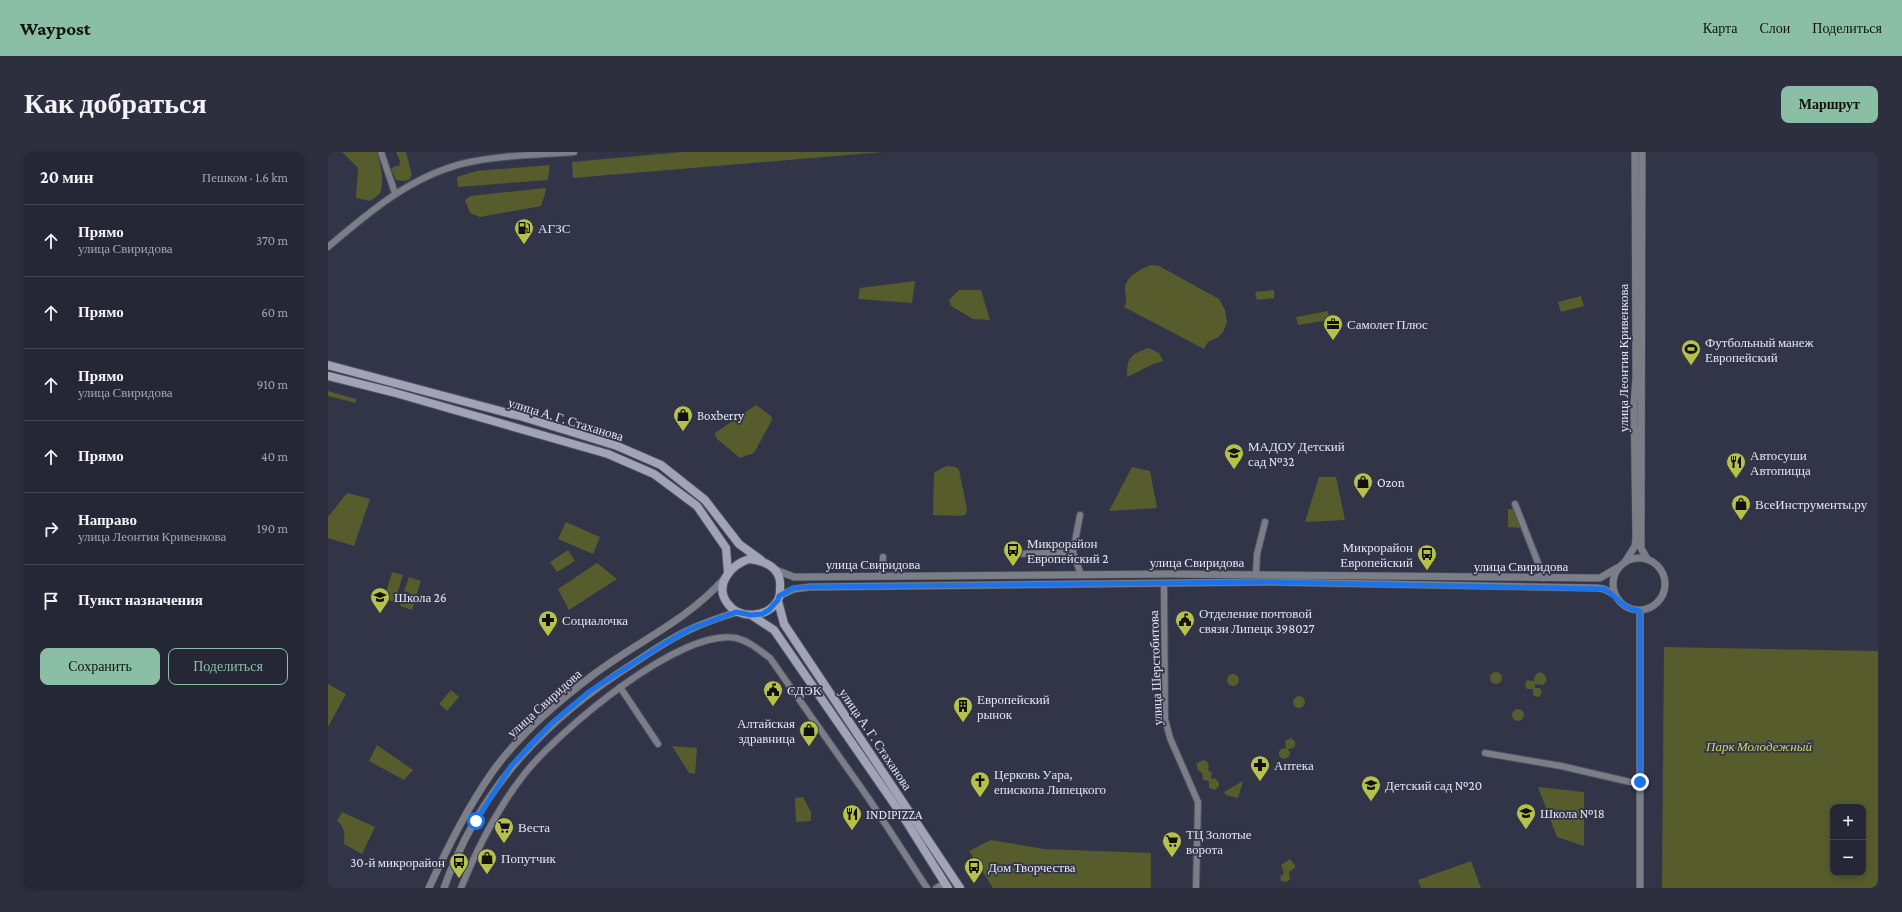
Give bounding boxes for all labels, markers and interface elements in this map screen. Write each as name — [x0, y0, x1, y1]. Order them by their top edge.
text: Waypost — [20, 18, 91, 39]
text: Карта — [1703, 20, 1737, 36]
text: Слои — [1759, 20, 1790, 36]
text: Поделиться — [1812, 20, 1882, 36]
button: Маршрут — [1781, 86, 1878, 123]
text: Как добраться — [24, 88, 207, 119]
text: 20 мин — [40, 168, 93, 187]
text: Пешком · 1.6 km — [202, 170, 288, 185]
fuel station icon: АГЗС — [513, 217, 535, 245]
place label: АГЗС — [538, 221, 570, 236]
text: Прямо — [78, 224, 124, 240]
icon: ahead — [40, 230, 62, 252]
text: 370 m — [256, 233, 288, 248]
text: улица Свиридова — [78, 241, 173, 256]
street label: улица Леонтия Кривенкова — [1616, 284, 1631, 432]
icon: ahead — [40, 302, 62, 324]
text: Прямо — [78, 304, 124, 320]
text: 60 m — [261, 305, 288, 320]
office icon: Самолет Плюс — [1322, 313, 1344, 341]
place label: Самолет Плюс — [1347, 317, 1428, 332]
place label: Футбольный манеж Европейский — [1705, 335, 1815, 365]
sports icon: Футбольный манеж Европейский — [1680, 338, 1702, 366]
text: Прямо — [78, 368, 124, 384]
icon: ahead — [40, 374, 62, 396]
text: 910 m — [257, 377, 288, 392]
text: улица Свиридова — [78, 385, 173, 400]
street label: улица А. Г. Стаханова — [506, 395, 625, 444]
shop icon: Boxberry — [672, 404, 694, 432]
place label: Boxberry — [697, 408, 745, 423]
place label: МАДОУ Детский сад №32 — [1248, 439, 1345, 469]
school or university icon: МАДОУ Детский сад №32 — [1223, 442, 1245, 470]
icon: ahead — [40, 446, 62, 468]
text: Прямо — [78, 448, 124, 464]
place label: Автосуши Автопицца — [1750, 448, 1811, 478]
text: 40 m — [261, 449, 288, 464]
restaurant icon: Автосуши Автопицца — [1725, 451, 1747, 479]
shop icon: Ozon — [1352, 471, 1374, 499]
place label: Ozon — [1377, 475, 1405, 490]
shop icon: ВсеИнструменты.ру — [1730, 493, 1752, 521]
place label: ВсеИнструменты.ру — [1755, 497, 1868, 512]
text: Направо — [78, 512, 137, 528]
icon: right — [40, 518, 62, 540]
text: 190 m — [257, 521, 288, 536]
text: улица Леонтия Кривенкова — [78, 529, 226, 544]
place label: Микрорайон Европейский 2 — [1027, 536, 1108, 566]
bus stop icon: Микрорайон Европейский 2 — [1002, 539, 1024, 567]
place label: Микрорайон Европейский — [1340, 540, 1413, 570]
bus stop icon: Микрорайон Европейский — [1416, 543, 1438, 571]
street label: улица Свиридова — [1150, 555, 1245, 570]
street label: улица Свиридова — [826, 557, 921, 572]
street label: улица Свиридова — [1474, 559, 1569, 574]
school or university icon: Школа 26 — [369, 586, 391, 614]
icon: arrive — [40, 590, 62, 612]
place label: Школа 26 — [394, 590, 447, 605]
text: Пункт назначения — [78, 592, 203, 608]
place label: Отделение почтовой связи Липецк 398027 — [1199, 606, 1314, 636]
pharmacy icon: Социалочка — [537, 609, 559, 637]
public building icon: Отделение почтовой связи Липецк 398027 — [1174, 609, 1196, 637]
street label: улица Шерстобитова — [1146, 610, 1165, 726]
place label: Социалочка — [562, 613, 628, 628]
button: Сохранить — [40, 648, 160, 685]
button: Поделиться — [168, 648, 288, 685]
street label: улица Свиридова — [504, 666, 585, 741]
public building icon: СДЭК — [762, 679, 784, 707]
place label: СДЭК — [787, 683, 822, 698]
street label: улица А. Г. Стаханова — [836, 685, 915, 793]
place label: Европейский рынок — [977, 692, 1050, 722]
building icon: Европейский рынок — [952, 695, 974, 723]
place label: Алтайская здравница — [737, 716, 795, 746]
shop icon: Алтайская здравница — [798, 719, 820, 747]
park label: Парк Молодежный — [1705, 739, 1812, 754]
pharmacy icon: Аптека — [1249, 754, 1271, 782]
place label: Аптека — [1274, 758, 1314, 773]
place label: Церковь Уара, епископа Липецкого — [994, 767, 1106, 797]
church icon: Церковь Уара, епископа Липецкого — [969, 770, 991, 798]
route end — [1631, 773, 1649, 791]
school or university icon: Детский сад №20 — [1360, 774, 1382, 802]
place label: Детский сад №20 — [1385, 778, 1482, 793]
school or university icon: Школа №18 — [1515, 802, 1537, 830]
restaurant icon: INDIPIZZA — [841, 803, 863, 831]
map controls — [1830, 804, 1866, 876]
button: + — [1830, 804, 1866, 840]
place label: Школа №18 — [1540, 806, 1605, 821]
place label: INDIPIZZA — [866, 807, 923, 822]
route start — [467, 812, 485, 830]
supermarket icon: Веста — [493, 816, 515, 844]
place label: Веста — [518, 820, 550, 835]
place label: ТЦ Золотые ворота — [1186, 827, 1252, 857]
supermarket icon: ТЦ Золотые ворота — [1161, 830, 1183, 858]
button: − — [1830, 840, 1866, 876]
shop icon: Попутчик — [476, 847, 498, 875]
bus stop icon: 30-й микрорайон — [448, 851, 470, 879]
place label: Попутчик — [501, 851, 557, 866]
place label: 30-й микрорайон — [350, 855, 445, 870]
bus stop icon: Дом Творчества — [963, 856, 985, 884]
place label: Дом Творчества — [988, 860, 1076, 875]

